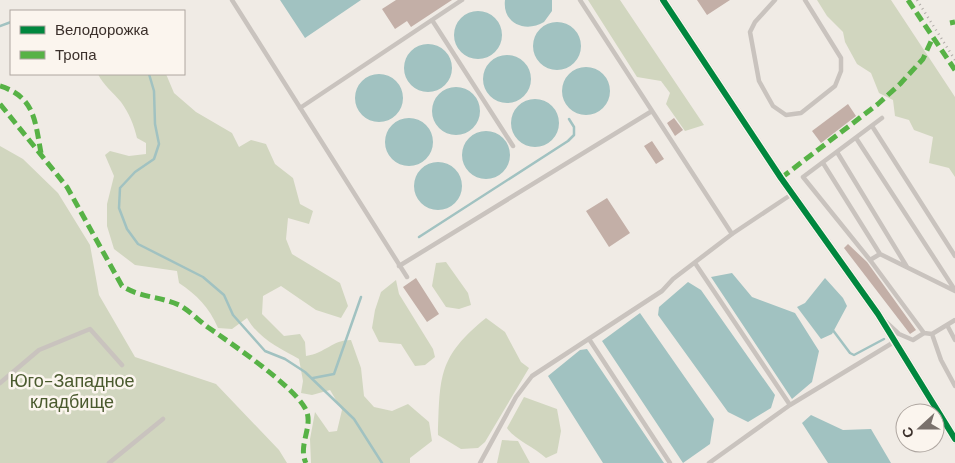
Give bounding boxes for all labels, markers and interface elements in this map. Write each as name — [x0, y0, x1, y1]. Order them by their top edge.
legend — [10, 10, 185, 75]
text: Велодорожка — [55, 20, 149, 40]
text: Тропа — [55, 45, 97, 65]
park label: Юго-Западное кладбище — [9, 369, 135, 414]
north arrow — [895, 403, 945, 453]
text: С — [898, 425, 918, 441]

